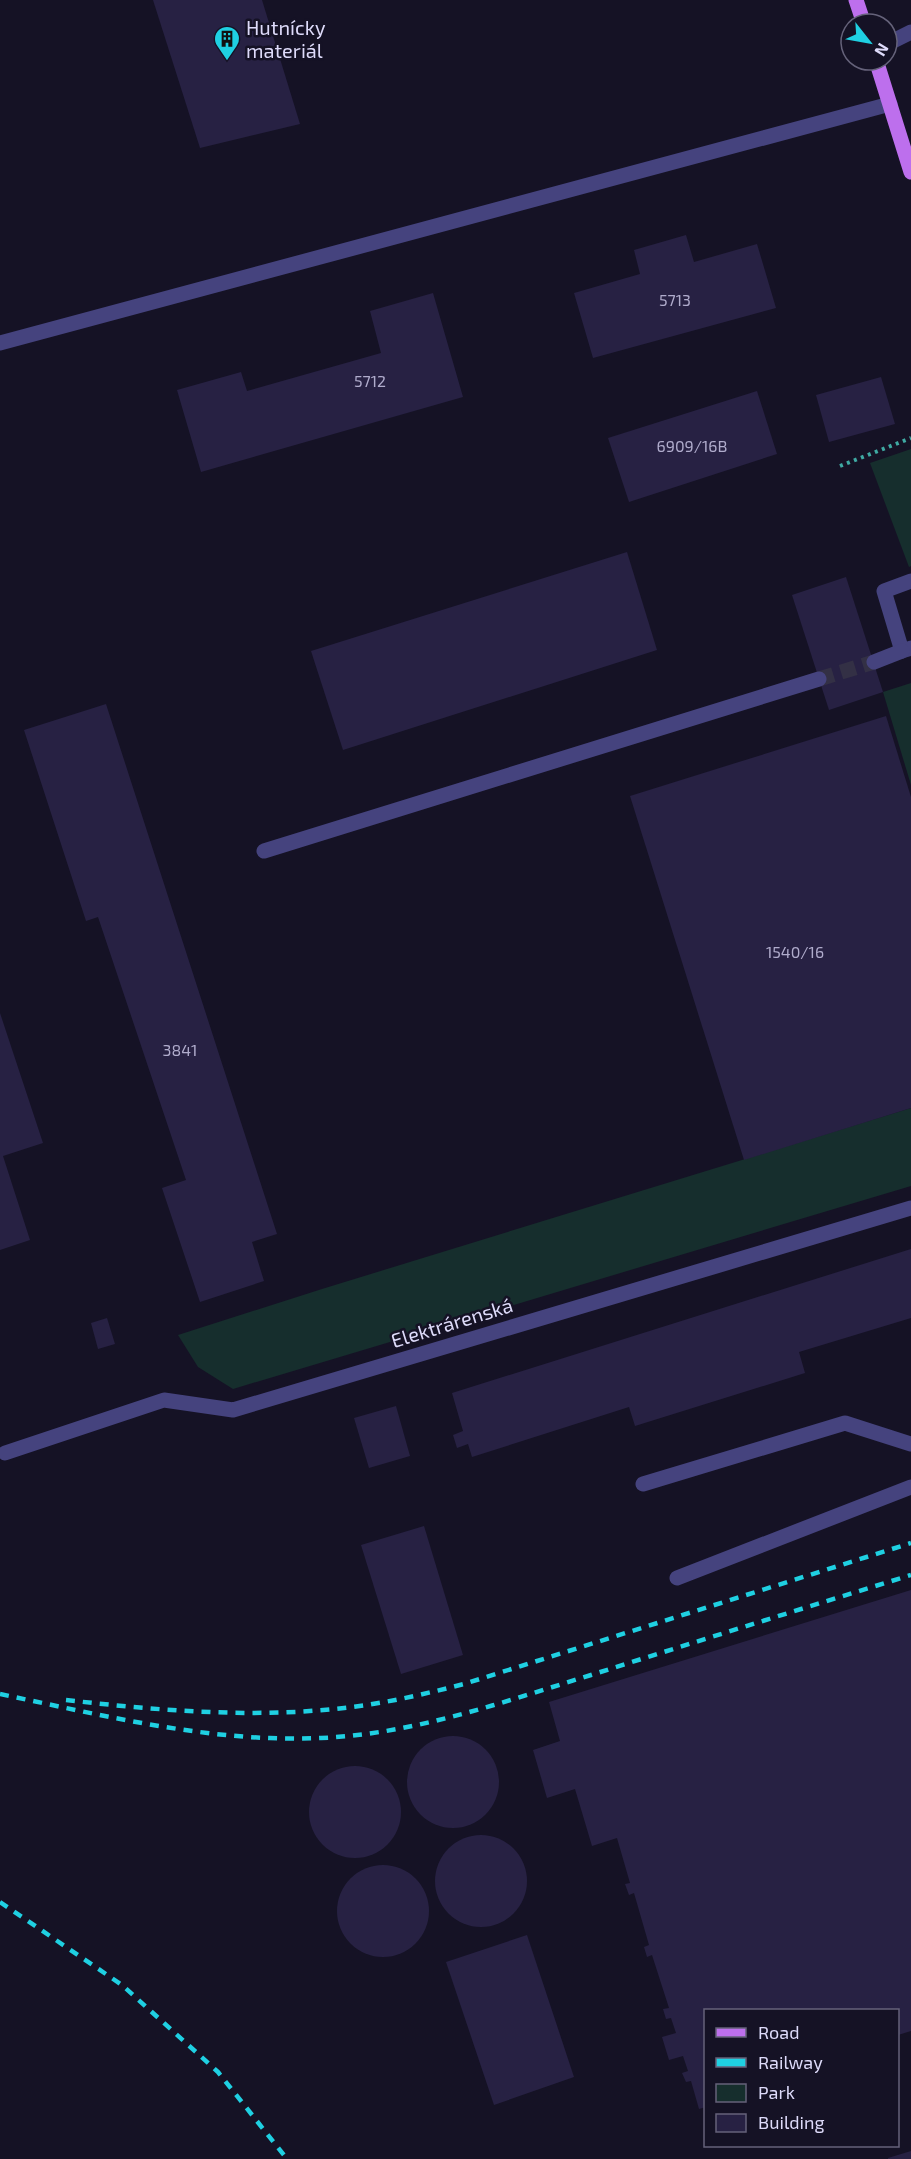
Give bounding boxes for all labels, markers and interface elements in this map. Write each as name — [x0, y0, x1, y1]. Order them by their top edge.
north arrow — [839, 12, 899, 72]
place label: Hutnícky materiál — [246, 15, 326, 62]
building icon: Hutnícky materiál — [212, 24, 242, 62]
text: N — [871, 40, 893, 60]
house number: 5713 — [659, 290, 691, 309]
house number: 5712 — [354, 371, 386, 390]
house number: 6909/16B — [657, 436, 727, 455]
house number: 1540/16 — [766, 942, 824, 961]
house number: 3841 — [163, 1040, 197, 1059]
street label: Elektrárenská — [388, 1292, 516, 1352]
legend — [704, 2009, 899, 2147]
text: Road — [758, 2021, 799, 2043]
text: Railway — [758, 2051, 823, 2073]
text: Park — [758, 2081, 795, 2103]
text: Building — [758, 2111, 825, 2133]

